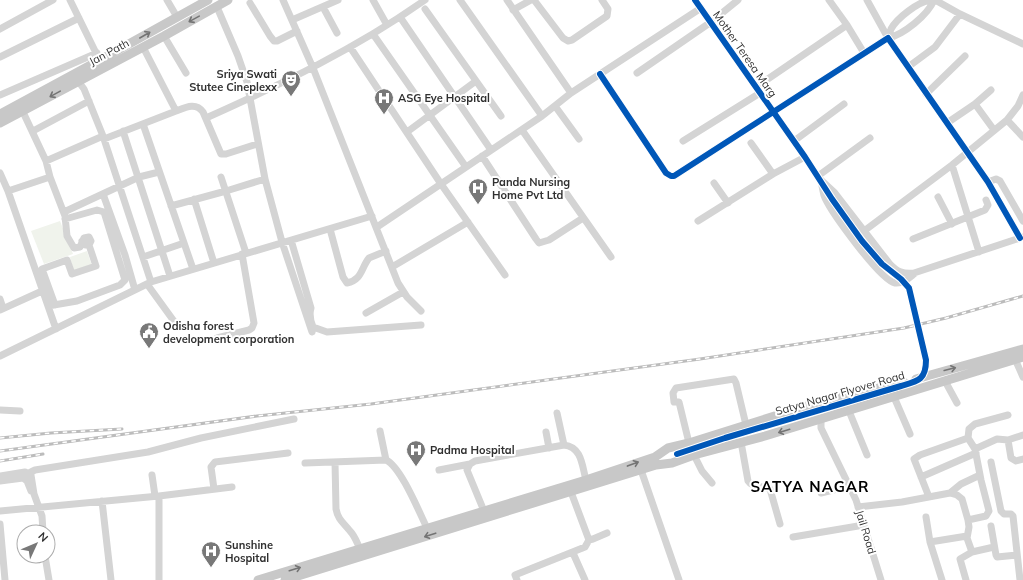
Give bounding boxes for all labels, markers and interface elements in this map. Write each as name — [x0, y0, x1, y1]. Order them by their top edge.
street label: Mother Teresa Marg — [710, 8, 780, 100]
one-way arrow — [188, 16, 200, 24]
one-way arrow — [139, 30, 151, 38]
street label: Jan Path — [87, 36, 131, 68]
place label: Sriya Swati Stutee Cineplexx — [189, 67, 278, 94]
theatre icon: Sriya Swati Stutee Cineplexx — [280, 69, 302, 97]
hospital icon: ASG Eye Hospital — [373, 87, 395, 115]
one-way arrow — [49, 91, 61, 98]
place label: ASG Eye Hospital — [398, 91, 490, 105]
place label: Panda Nursing Home Pvt Ltd — [492, 175, 570, 202]
hospital icon: Panda Nursing Home Pvt Ltd — [467, 177, 489, 205]
place label: Odisha forest development corporation — [163, 319, 294, 346]
public building icon: Odisha forest development corporation — [138, 321, 160, 349]
one-way arrow — [943, 365, 956, 373]
street label: Satya Nagar Flyover Road — [774, 368, 906, 418]
one-way arrow — [777, 428, 790, 435]
hospital icon: Padma Hospital — [405, 439, 427, 467]
place label: Padma Hospital — [430, 443, 515, 457]
one-way arrow — [627, 460, 639, 468]
district label: SATYA NAGAR — [750, 477, 870, 496]
street label: Jail Road — [853, 508, 879, 556]
north arrow — [16, 524, 56, 564]
text: N — [35, 529, 51, 545]
one-way arrow — [424, 532, 437, 539]
place label: Sunshine Hospital — [225, 538, 273, 565]
hospital icon: Sunshine Hospital — [200, 540, 222, 568]
one-way arrow — [288, 565, 301, 572]

